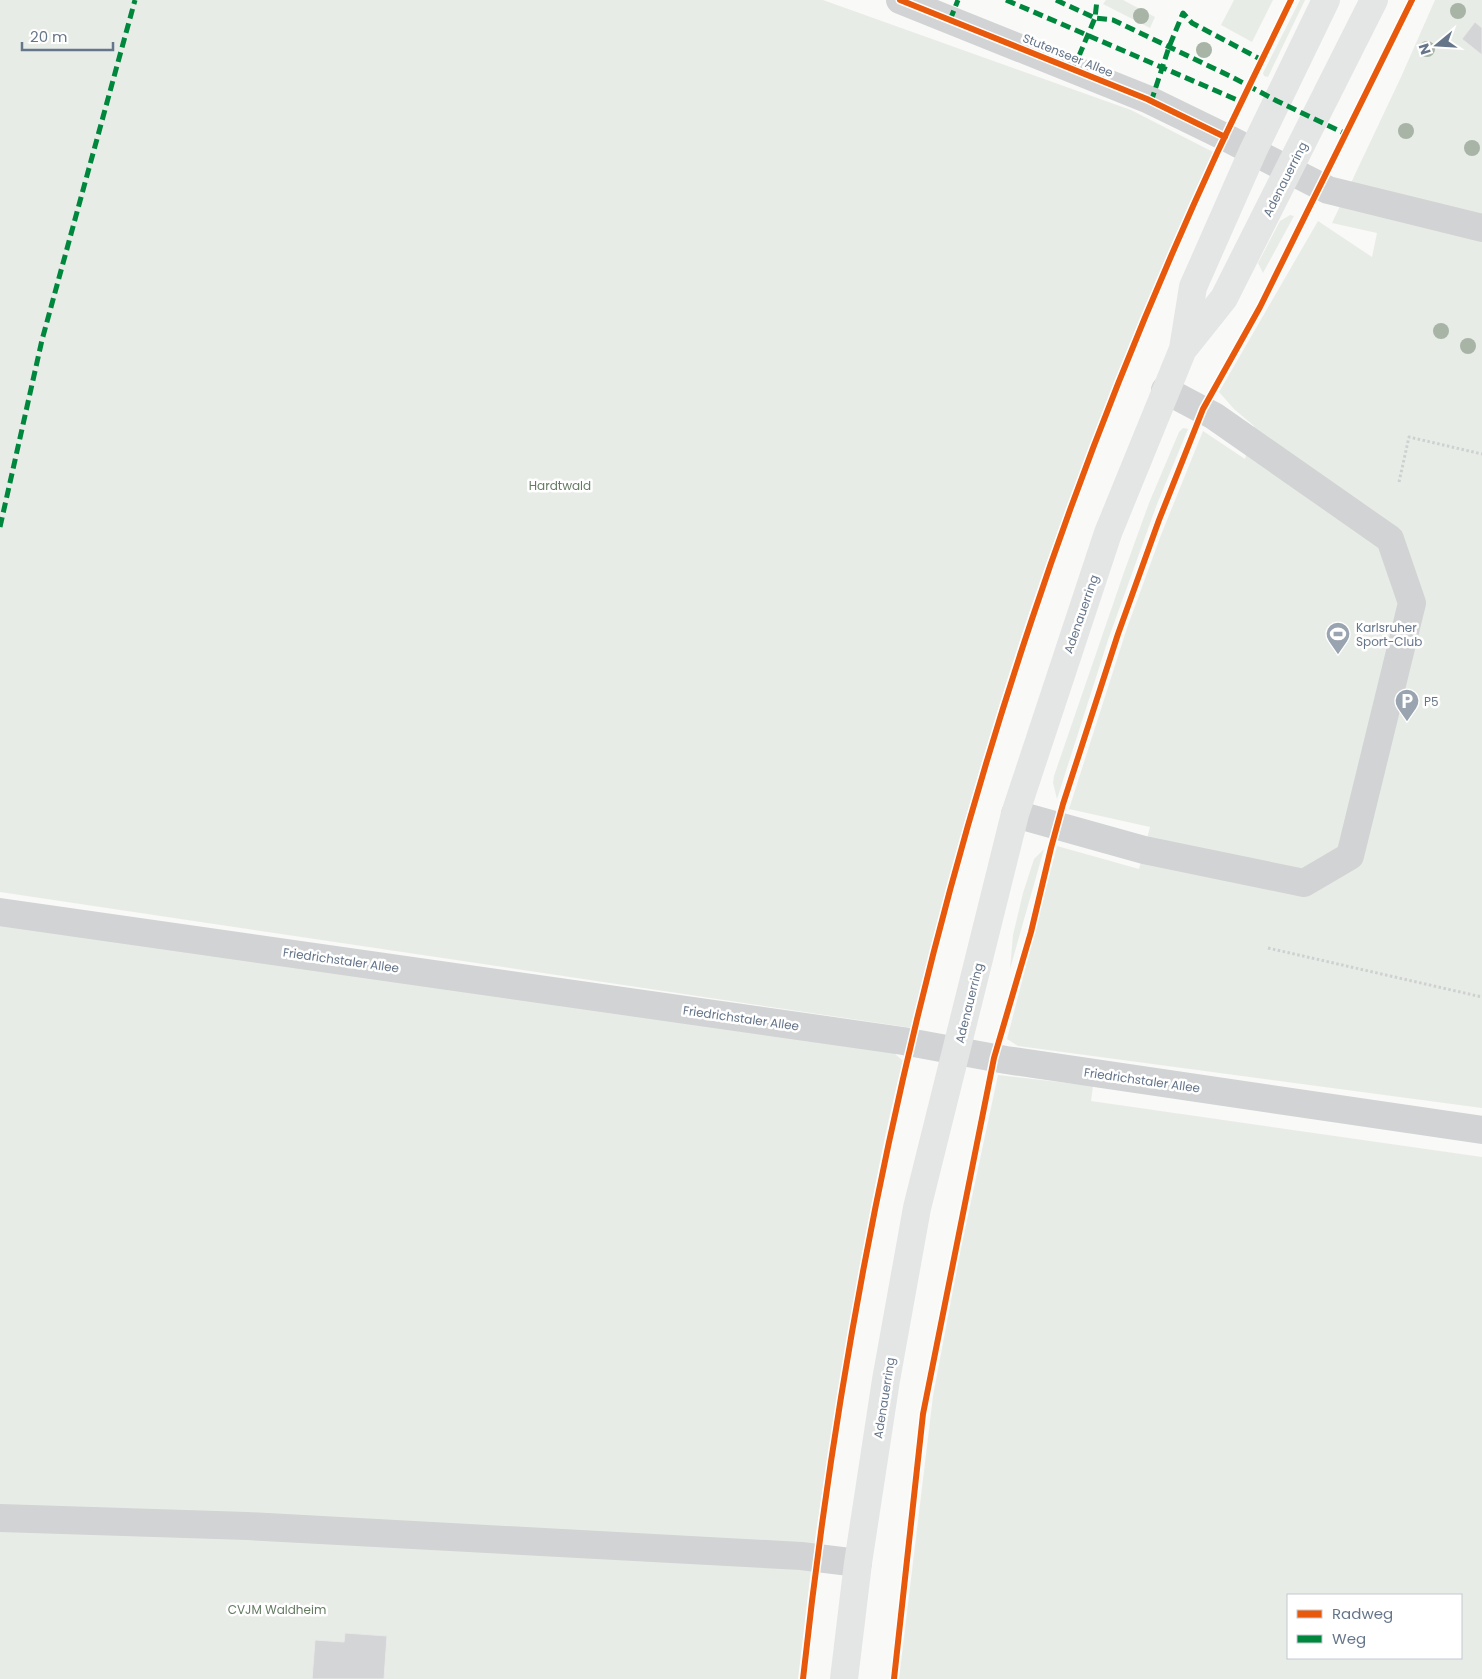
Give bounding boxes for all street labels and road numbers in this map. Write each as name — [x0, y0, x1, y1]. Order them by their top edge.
street label: Stutenseer Allee — [1020, 29, 1116, 81]
street label: Adenauerring — [1259, 138, 1311, 220]
street label: Adenauerring — [1060, 572, 1102, 656]
street label: Friedrichstaler Allee — [282, 943, 400, 977]
street label: Adenauerring — [951, 961, 987, 1045]
street label: Friedrichstaler Allee — [682, 1001, 800, 1035]
street label: Friedrichstaler Allee — [1083, 1063, 1201, 1097]
street label: Adenauerring — [869, 1356, 899, 1440]

